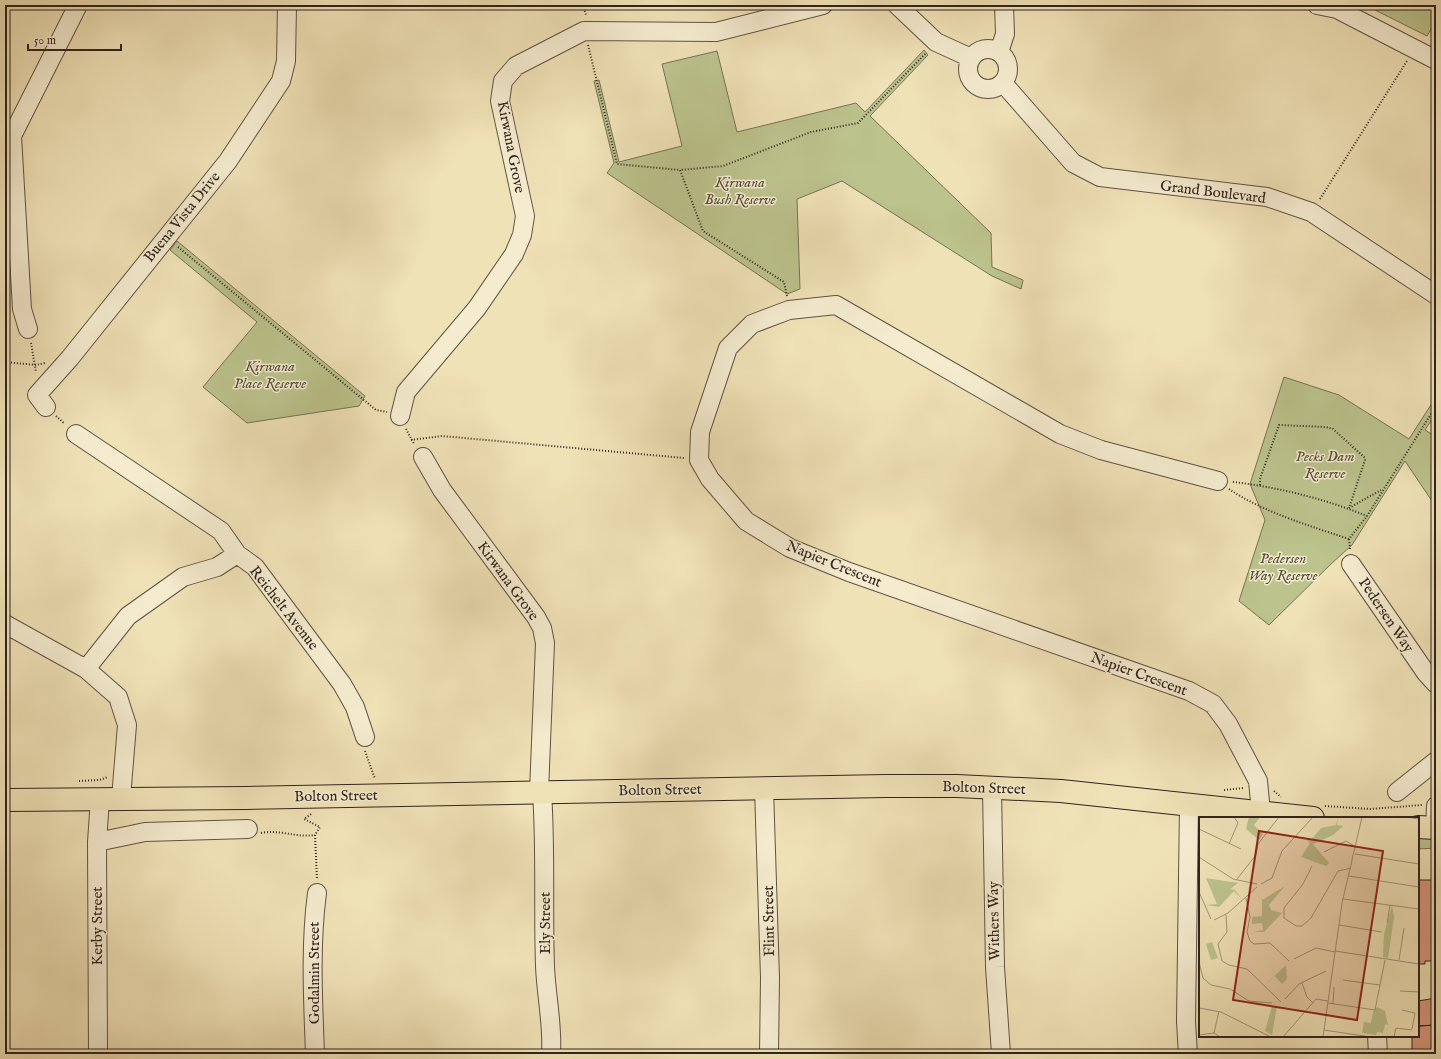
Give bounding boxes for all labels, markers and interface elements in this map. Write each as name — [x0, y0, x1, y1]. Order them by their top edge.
scale bar — [28, 26, 121, 52]
text: 50 m — [34, 33, 56, 48]
street label: Kirwana Grove — [493, 99, 529, 195]
street label: Buena Vista Drive — [140, 168, 224, 266]
park label: Kirwana Bush Reserve — [704, 173, 776, 209]
street label: Grand Boulevard — [1159, 176, 1268, 208]
park label: Kirwana Place Reserve — [234, 357, 306, 393]
park label: Pecks Dam Reserve — [1296, 447, 1354, 483]
street label: Napier Crescent — [783, 536, 885, 592]
street label: Kirwana Grove — [473, 538, 543, 624]
park label: Pedersen Way Reserve — [1248, 549, 1318, 585]
street label: Reichelt Avenue — [245, 562, 323, 654]
street label: Pedersen Way — [1354, 574, 1418, 657]
street label: Napier Crescent — [1088, 648, 1190, 700]
street label: Bolton Street — [942, 777, 1026, 799]
street label: Bolton Street — [618, 780, 702, 800]
street label: Bolton Street — [294, 786, 378, 806]
inset map — [1199, 817, 1419, 1037]
street label: Withers Way — [984, 881, 1004, 961]
street label: Flint Street — [759, 885, 779, 957]
street label: Kerby Street — [88, 886, 107, 966]
street label: Ely Street — [536, 892, 555, 954]
street label: Godalmin Street — [305, 922, 324, 1024]

